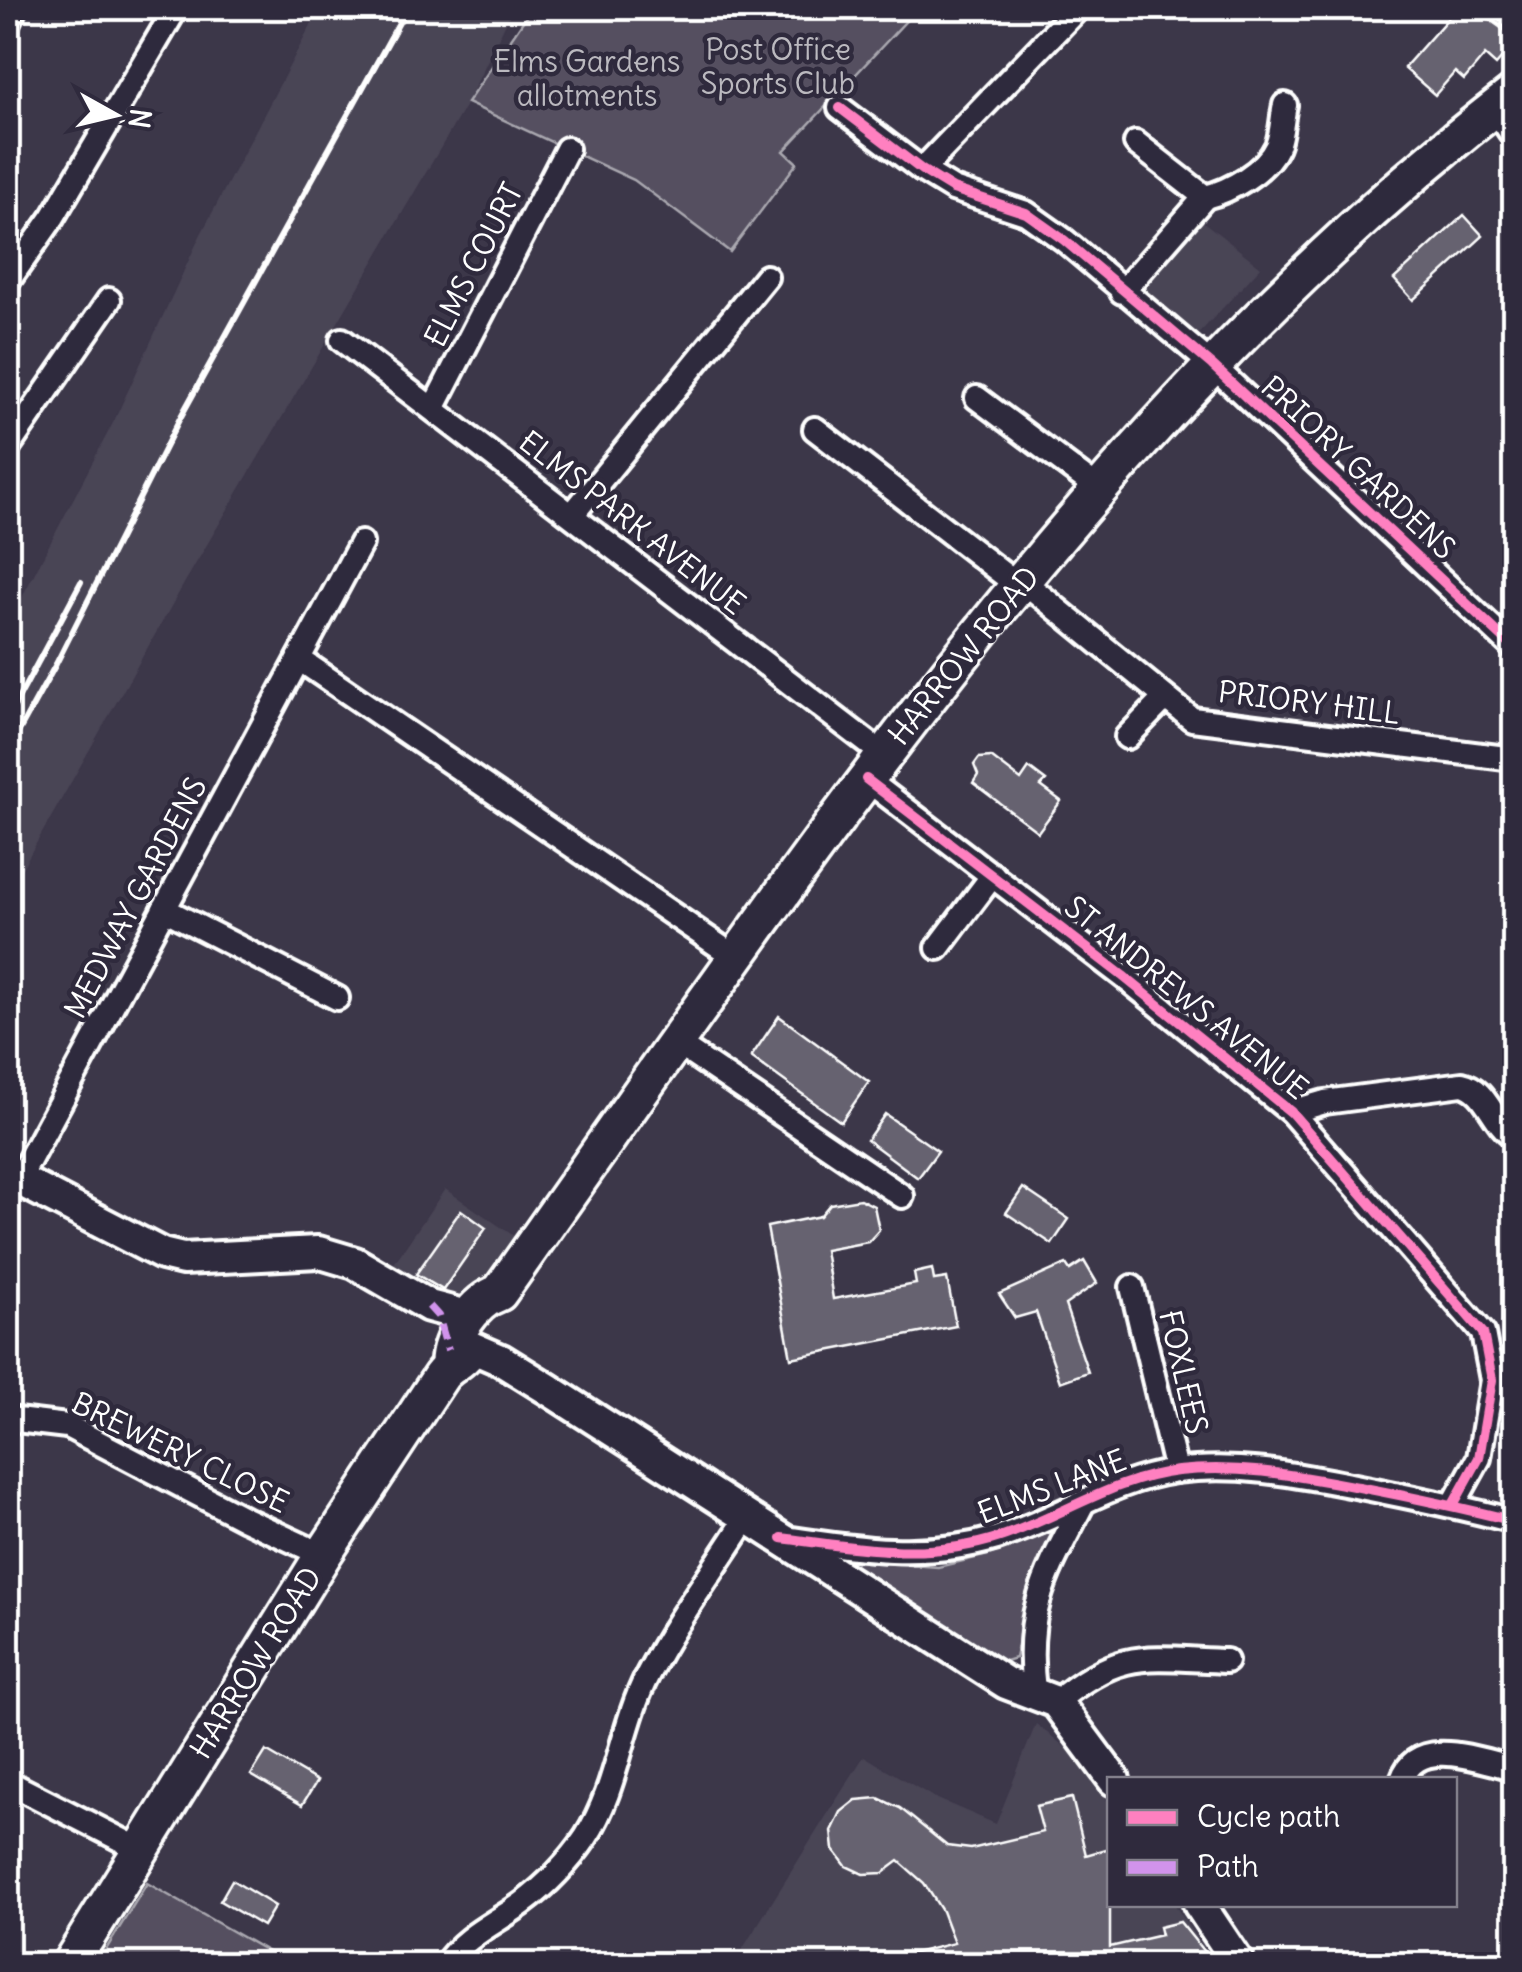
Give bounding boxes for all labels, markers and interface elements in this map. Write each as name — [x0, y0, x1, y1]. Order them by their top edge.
park label: Post Office Sports Club — [701, 30, 855, 102]
park label: Elms Gardens allotments — [494, 42, 680, 114]
north arrow — [65, 65, 165, 165]
text: N — [121, 106, 159, 131]
street label: ELMS COURT — [416, 176, 531, 353]
street label: PRIORY GARDENS — [1254, 367, 1464, 567]
street label: ELMS PARK AVENUE — [512, 422, 753, 622]
street label: HARROW ROAD — [880, 558, 1047, 752]
street label: PRIORY HILL — [1216, 672, 1402, 732]
street label: MEDWAY GARDENS — [56, 770, 215, 1025]
street label: ST ANDREWS AVENUE — [1057, 887, 1316, 1107]
street label: FOXLEES — [1151, 1306, 1217, 1437]
street label: BREWERY CLOSE — [66, 1383, 295, 1521]
street label: ELMS LANE — [972, 1440, 1131, 1532]
street label: HARROW ROAD — [181, 1560, 329, 1765]
legend — [1107, 1777, 1457, 1907]
text: Cycle path — [1197, 1797, 1340, 1835]
text: Path — [1197, 1847, 1259, 1885]

